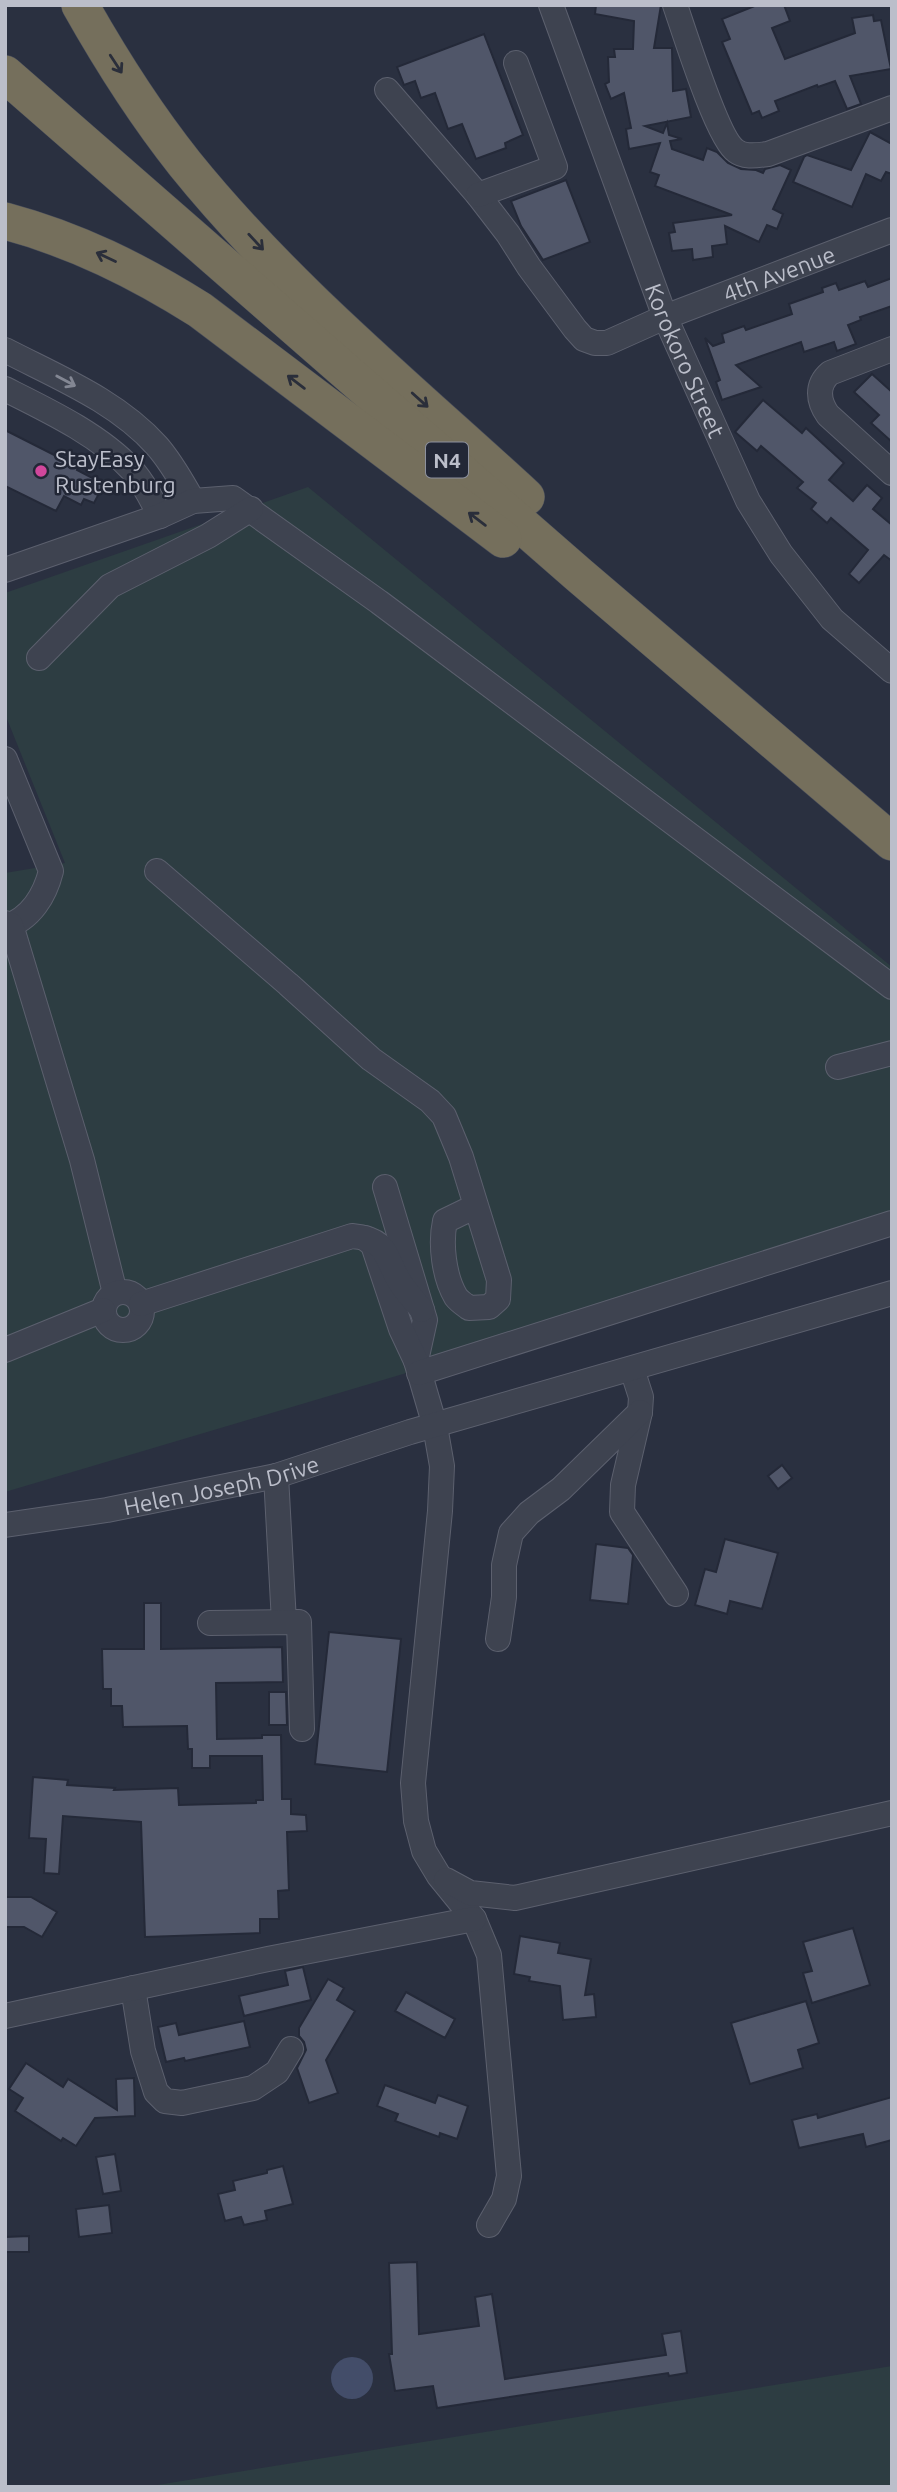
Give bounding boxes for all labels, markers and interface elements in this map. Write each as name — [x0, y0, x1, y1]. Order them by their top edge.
one-way arrow — [109, 53, 123, 73]
one-way arrow — [247, 233, 264, 250]
street label: 4th Avenue — [719, 241, 838, 306]
one-way arrow — [96, 250, 118, 263]
street label: Korokoro Street — [641, 280, 730, 441]
one-way arrow — [287, 374, 306, 389]
one-way arrow — [55, 375, 76, 389]
one-way arrow — [410, 392, 428, 408]
road number: N4 — [426, 442, 468, 477]
place label: StayEasy Rustenburg — [55, 446, 176, 497]
marker: StayEasy Rustenburg — [33, 463, 49, 479]
one-way arrow — [469, 512, 487, 527]
street label: Helen Joseph Drive — [121, 1450, 322, 1519]

